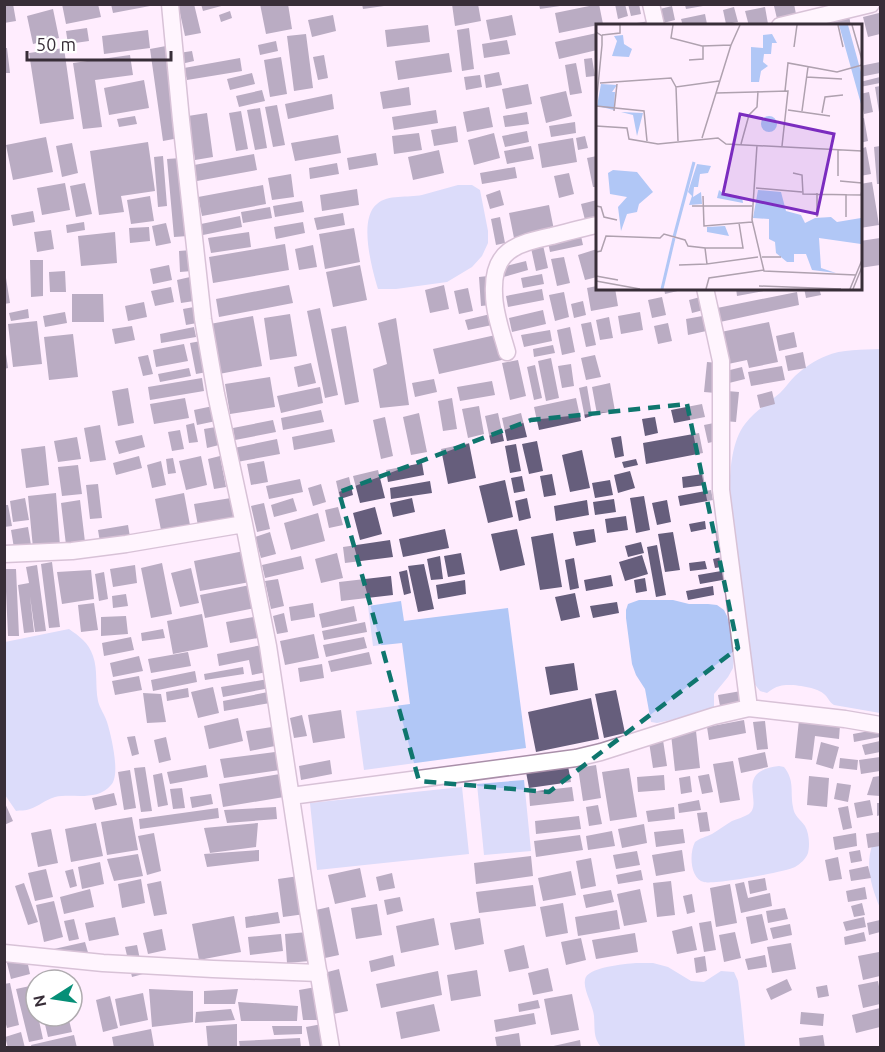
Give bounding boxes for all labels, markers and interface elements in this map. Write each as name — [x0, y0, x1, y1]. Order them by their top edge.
scale bar — [27, 24, 171, 62]
inset map — [596, 24, 861, 290]
text: 50 m — [36, 34, 76, 54]
north arrow — [24, 968, 84, 1028]
text: N — [29, 993, 49, 1009]

